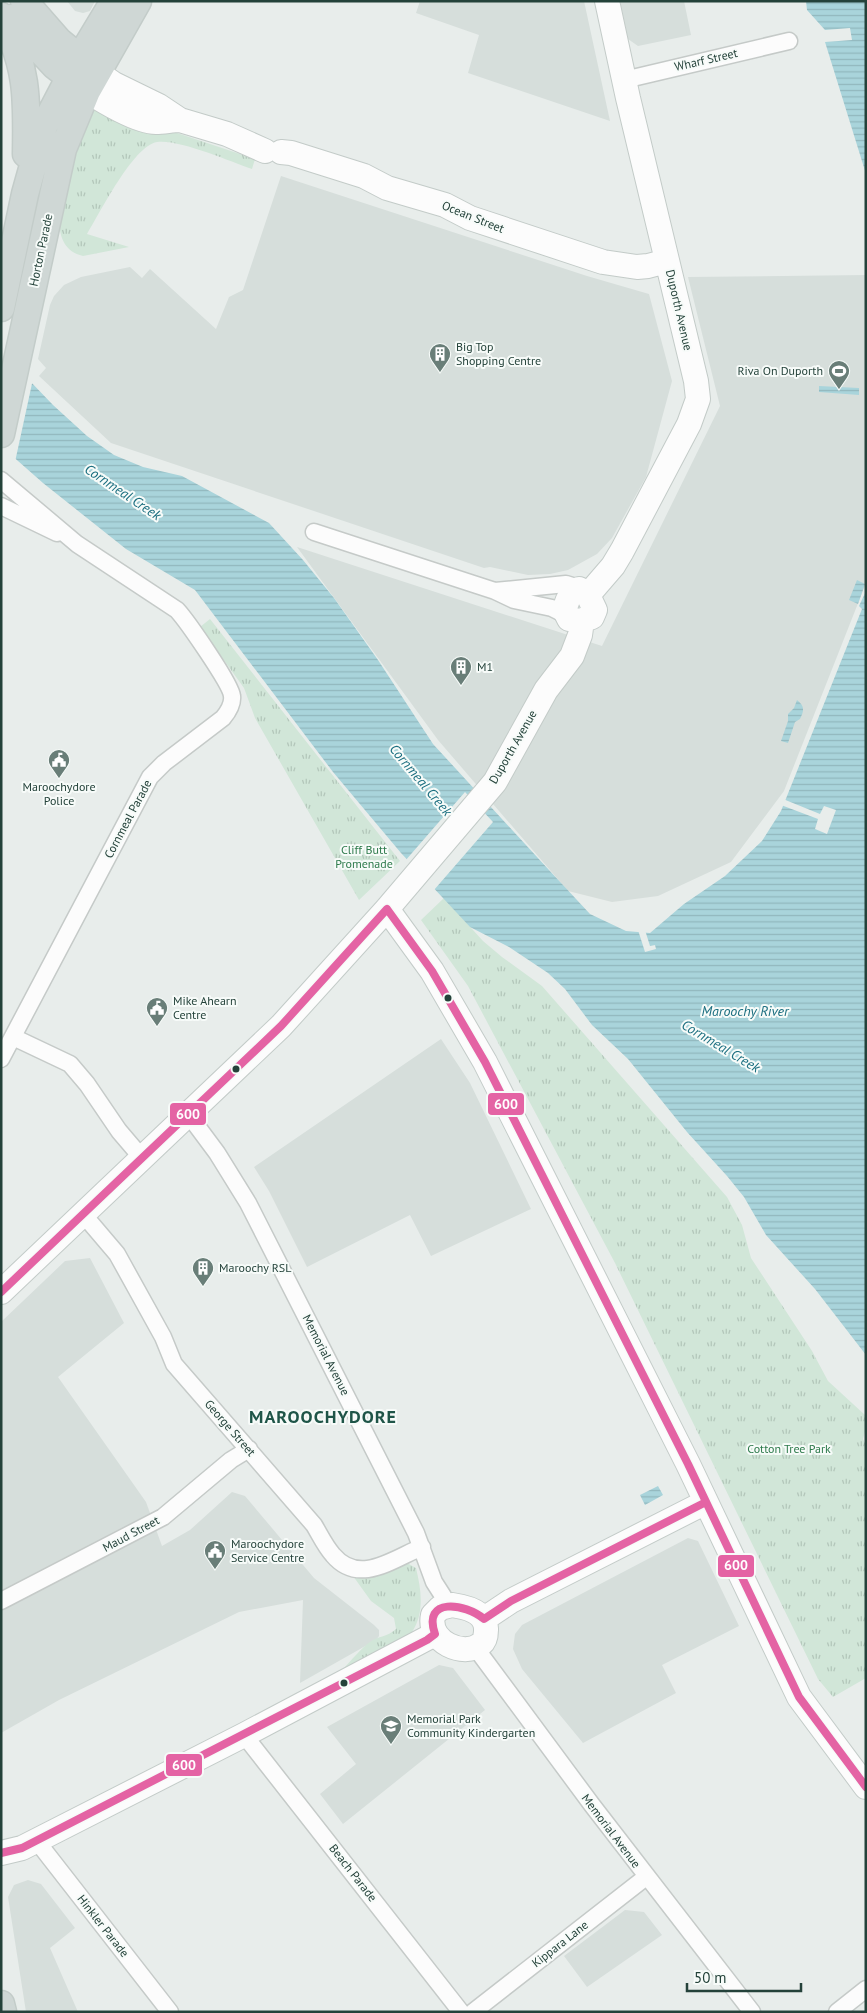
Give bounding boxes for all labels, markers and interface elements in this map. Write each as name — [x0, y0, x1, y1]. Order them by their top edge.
street label: Wharf Street — [673, 45, 739, 74]
street label: Ocean Street — [440, 197, 507, 236]
street label: Horton Parade — [25, 212, 56, 288]
street label: Duporth Avenue — [663, 268, 696, 352]
place label: Big Top Shopping Centre — [456, 339, 541, 368]
building icon: Big Top Shopping Centre — [428, 342, 452, 373]
sports icon: Riva On Duporth — [827, 359, 851, 390]
place label: Riva On Duporth — [737, 363, 823, 378]
water label: Cornmeal Creek — [81, 460, 165, 525]
building icon: M1 — [449, 655, 473, 686]
place label: M1 — [477, 659, 493, 674]
street label: Duporth Avenue — [485, 707, 540, 786]
water label: Cornmeal Creek — [386, 740, 457, 820]
public building icon: Maroochydore Police — [47, 748, 71, 779]
street label: Cornmeal Parade — [101, 777, 155, 861]
place label: Maroochydore Police — [22, 779, 96, 808]
park label: Cliff Butt Promenade — [335, 842, 393, 871]
place label: Mike Ahearn Centre — [173, 993, 237, 1022]
unlabelled marker — [443, 993, 453, 1003]
public building icon: Mike Ahearn Centre — [145, 996, 169, 1027]
water label: Maroochy River — [701, 1002, 790, 1020]
water label: Cornmeal Creek — [678, 1016, 764, 1077]
unlabelled marker — [231, 1064, 241, 1074]
line badge: 600 — [487, 1092, 525, 1116]
text: 600 — [494, 1095, 518, 1113]
line badge: 600 — [169, 1102, 207, 1126]
text: 600 — [176, 1105, 200, 1123]
building icon: Maroochy RSL — [191, 1256, 215, 1287]
place label: Maroochy RSL — [219, 1260, 291, 1275]
street label: Memorial Avenue — [300, 1312, 353, 1398]
street label: George Street — [202, 1396, 259, 1459]
district label: MAROOCHYDORE — [249, 1405, 397, 1428]
park label: Cotton Tree Park — [747, 1441, 831, 1456]
street label: Maud Street — [100, 1512, 162, 1555]
place label: Maroochydore Service Centre — [231, 1536, 304, 1565]
public building icon: Maroochydore Service Centre — [203, 1539, 227, 1570]
line badge: 600 — [717, 1554, 755, 1578]
text: 600 — [724, 1556, 748, 1574]
unlabelled marker — [339, 1678, 349, 1688]
place label: Memorial Park Community Kindergarten — [407, 1711, 535, 1740]
school or university icon: Memorial Park Community Kindergarten — [379, 1714, 403, 1745]
line badge: 600 — [165, 1753, 203, 1777]
text: 600 — [172, 1756, 196, 1774]
street label: Memorial Avenue — [579, 1791, 644, 1871]
street label: Beach Parade — [326, 1841, 381, 1905]
street label: Hinkler Parade — [74, 1891, 132, 1960]
street label: Kippara Lane — [529, 1917, 591, 1970]
scale bar — [687, 1960, 801, 1992]
text: 50 m — [694, 1968, 727, 1987]

